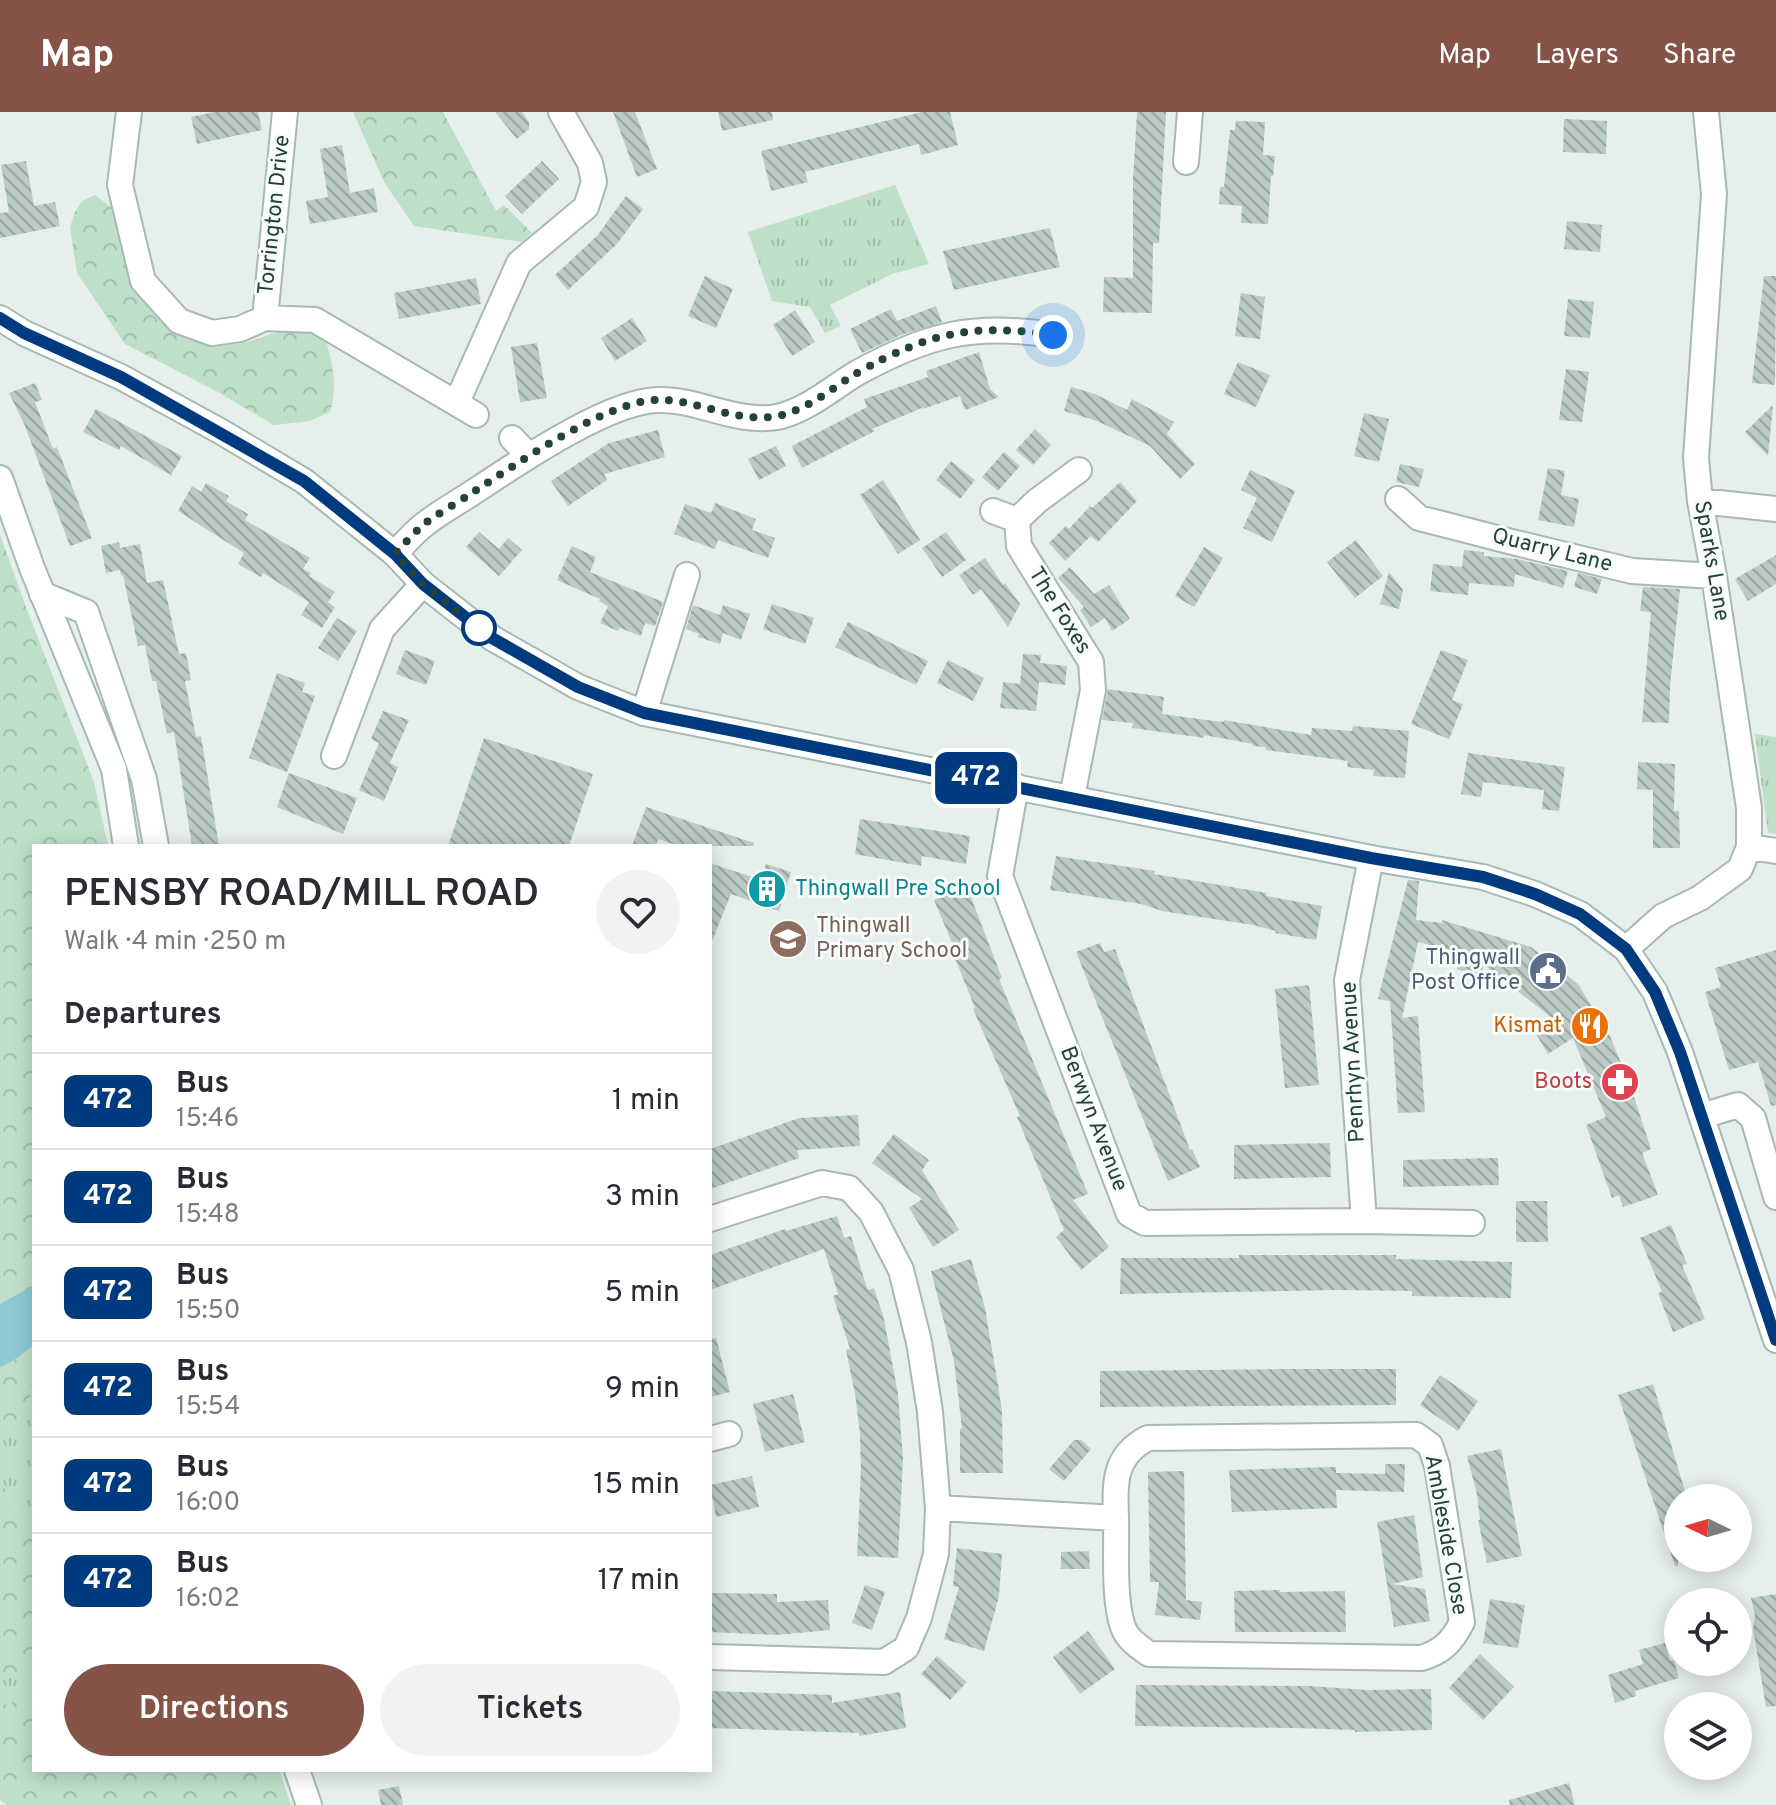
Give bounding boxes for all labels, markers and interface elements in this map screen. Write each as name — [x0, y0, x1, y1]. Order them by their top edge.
text: Map — [40, 32, 114, 81]
text: Map — [1438, 38, 1491, 74]
text: Layers — [1535, 38, 1619, 74]
text: Share — [1663, 38, 1736, 74]
street label: Torrington Drive — [253, 134, 297, 296]
your location — [1033, 315, 1073, 355]
street label: Sparks Lane — [1687, 499, 1735, 623]
street label: Quarry Lane — [1489, 523, 1615, 579]
street label: The Foxes — [1022, 562, 1096, 660]
unlabelled marker — [462, 611, 496, 645]
line badge: 472 — [930, 752, 1022, 804]
text: 472 — [951, 760, 1001, 796]
building icon: Thingwall Pre School — [746, 868, 788, 910]
button: heart — [596, 870, 680, 954]
text: PENSBY ROAD/MILL ROAD — [64, 871, 539, 920]
place label: Thingwall Pre School — [795, 876, 1001, 903]
place label: Thingwall Primary School — [816, 913, 967, 965]
school or university icon: Thingwall Primary School — [767, 918, 809, 960]
text: Walk · 4 min · 250 m — [64, 926, 286, 959]
place label: Thingwall Post Office — [1411, 945, 1520, 997]
public building icon: Thingwall Post Office — [1527, 950, 1569, 992]
street label: Penrhyn Avenue — [1336, 981, 1372, 1143]
text: Departures — [64, 997, 222, 1034]
restaurant icon: Kismat — [1569, 1005, 1611, 1047]
place label: Kismat — [1493, 1013, 1562, 1040]
street label: Berwyn Avenue — [1053, 1043, 1133, 1195]
pharmacy icon: Boots — [1599, 1061, 1641, 1103]
text: Bus — [176, 1066, 229, 1103]
place label: Boots — [1534, 1069, 1592, 1096]
text: 472 — [83, 1083, 133, 1119]
text: 1 min — [612, 1083, 680, 1120]
text: 15:46 — [176, 1103, 239, 1136]
text: Bus — [176, 1162, 229, 1199]
text: 472 — [83, 1179, 133, 1215]
text: 3 min — [605, 1179, 680, 1216]
text: 15:48 — [176, 1199, 240, 1232]
text: Bus — [176, 1258, 229, 1295]
text: 472 — [83, 1275, 133, 1311]
text: 5 min — [604, 1275, 680, 1312]
text: 15:50 — [176, 1295, 240, 1328]
text: Bus — [176, 1354, 229, 1391]
text: 472 — [83, 1371, 133, 1407]
text: 9 min — [605, 1371, 680, 1408]
text: 15:54 — [176, 1391, 241, 1424]
text: Bus — [176, 1450, 229, 1487]
street label: Ambleside Close — [1418, 1453, 1472, 1617]
text: 472 — [83, 1467, 133, 1503]
text: 15 min — [593, 1467, 680, 1504]
north arrow — [1664, 1484, 1752, 1572]
map controls — [1664, 1484, 1752, 1780]
text: 16:00 — [176, 1487, 240, 1520]
text: Bus — [176, 1546, 229, 1583]
text: 472 — [83, 1563, 133, 1599]
text: 17 min — [597, 1563, 680, 1600]
text: 16:02 — [176, 1583, 240, 1616]
button: locate — [1664, 1588, 1752, 1676]
button: Directions — [64, 1664, 364, 1756]
button: Tickets — [380, 1664, 680, 1756]
button: layers — [1664, 1692, 1752, 1780]

